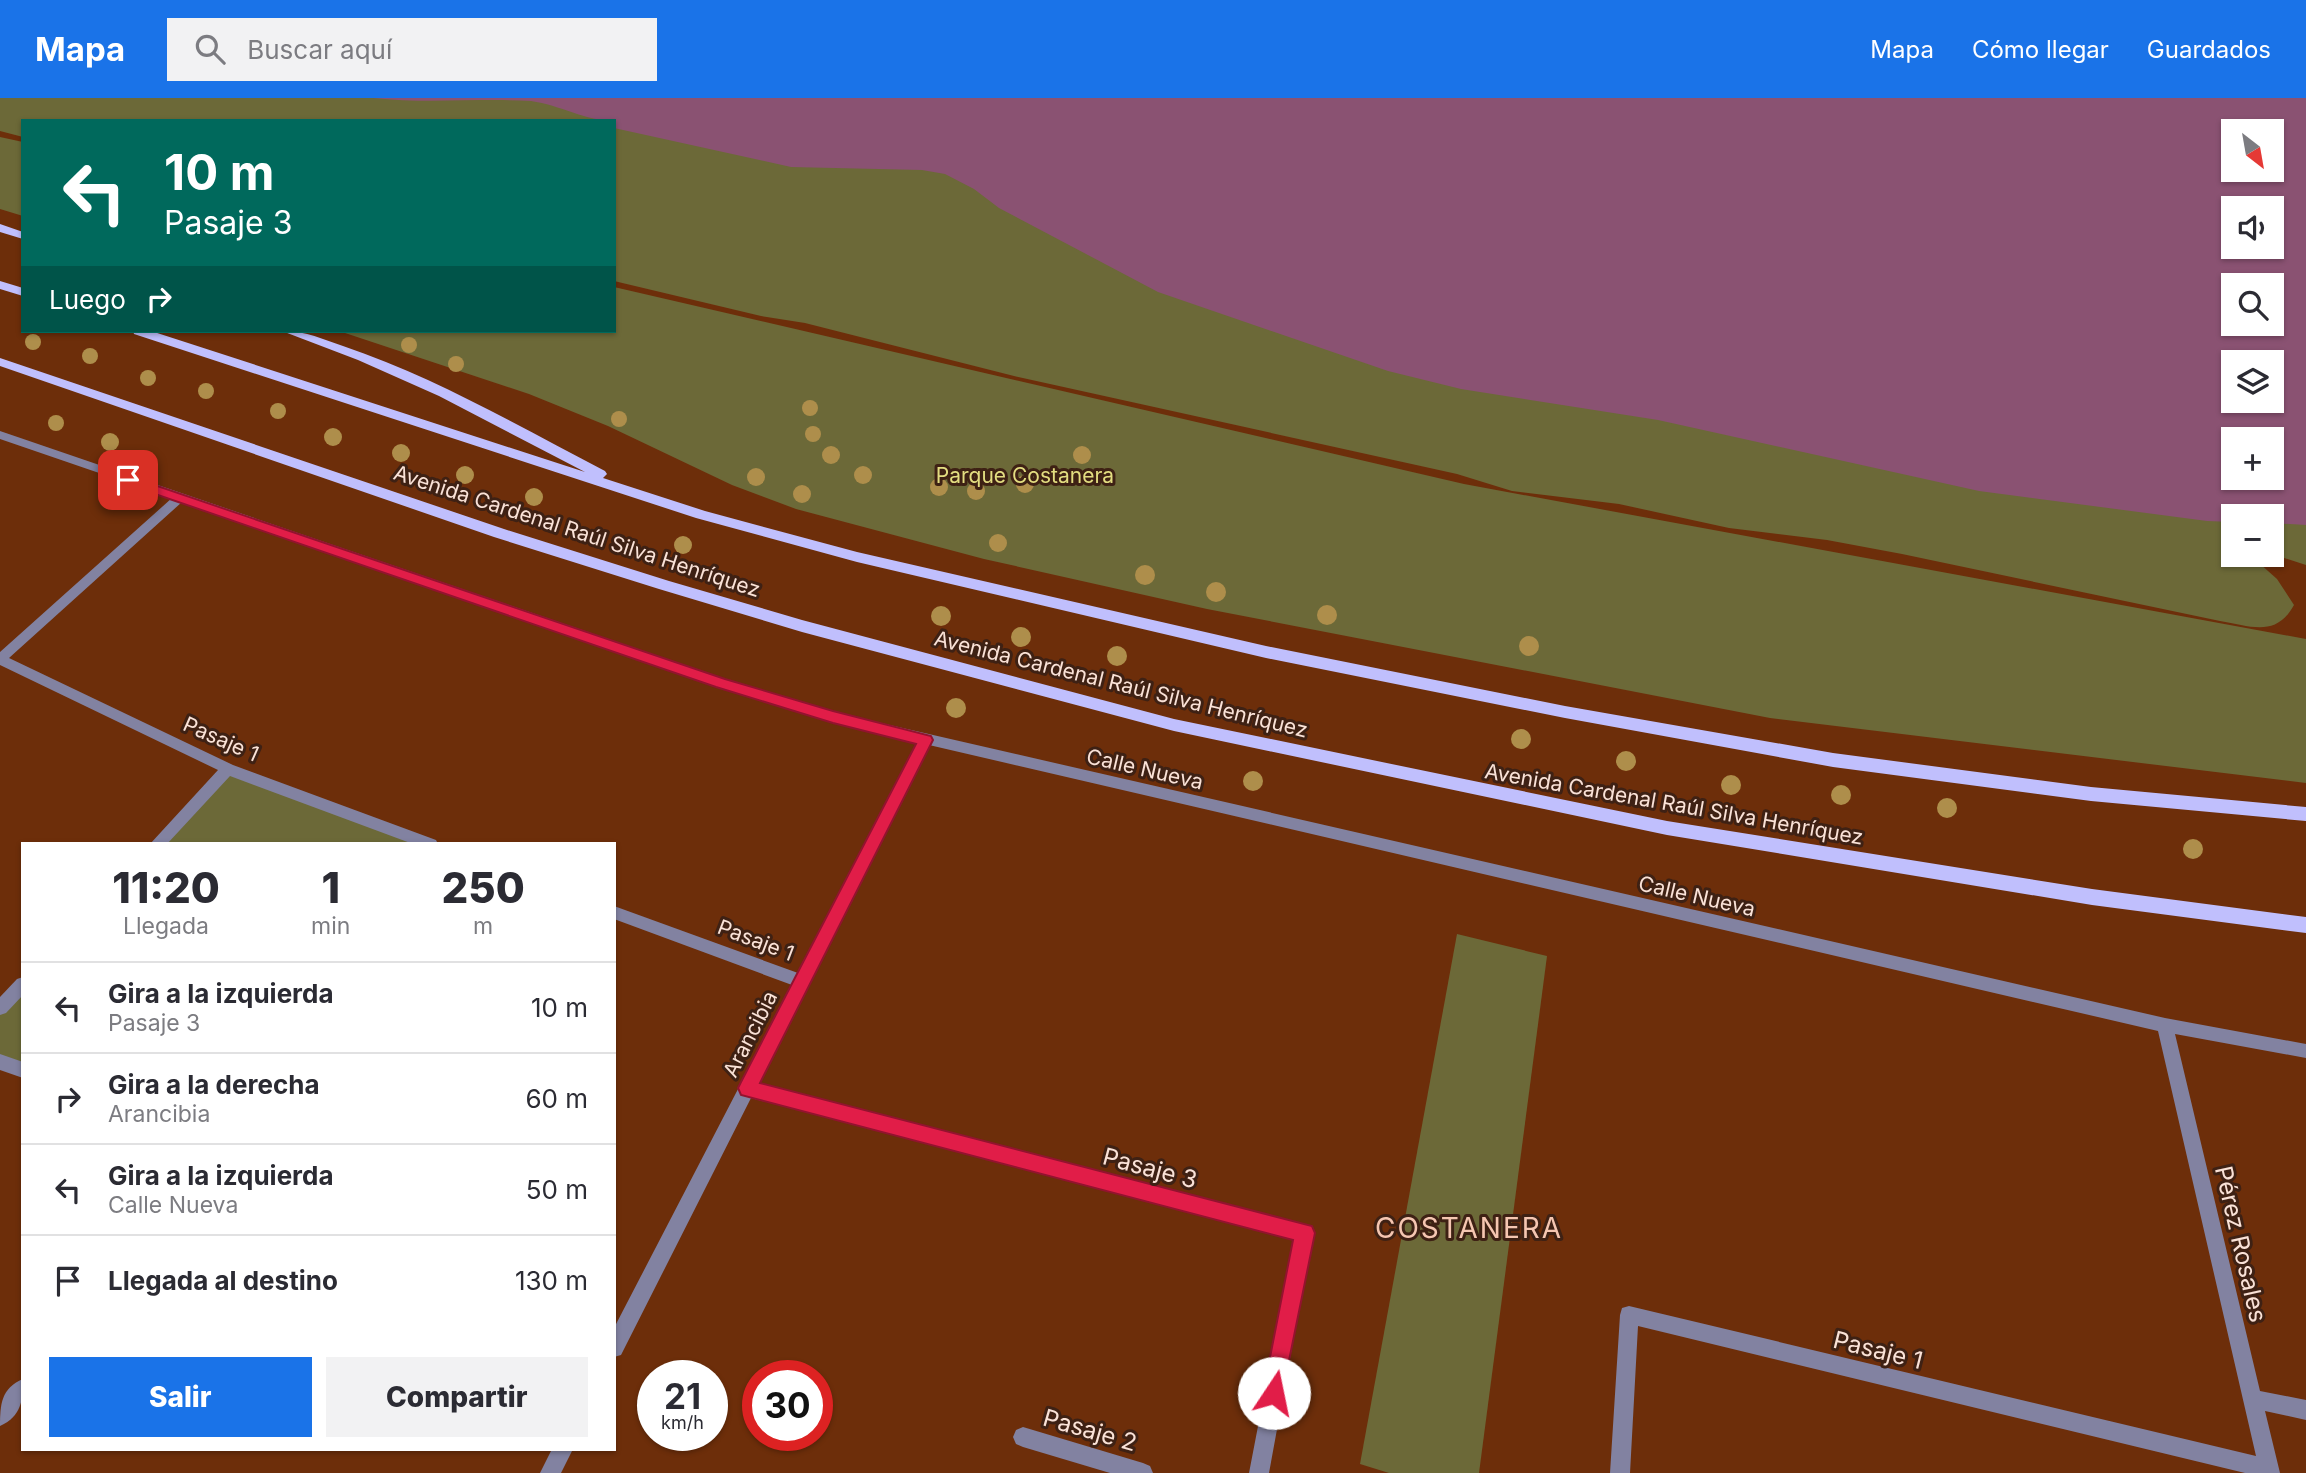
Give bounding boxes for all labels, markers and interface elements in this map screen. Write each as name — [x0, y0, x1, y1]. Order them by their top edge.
search box — [167, 18, 657, 81]
text: Mapa — [35, 29, 125, 69]
icon: search — [191, 30, 229, 68]
text: Buscar aquí — [247, 34, 392, 65]
text: Mapa — [1870, 35, 1934, 64]
text: Cómo llegar — [1972, 35, 2109, 64]
text: Guardados — [2147, 35, 2271, 64]
north arrow — [2221, 119, 2284, 182]
map controls — [2221, 119, 2284, 567]
text: 10 m — [164, 143, 275, 202]
icon: left — [49, 147, 140, 238]
button: sound — [2221, 196, 2284, 259]
text: Pasaje 3 — [164, 203, 292, 242]
button: search — [2221, 273, 2284, 336]
icon: right — [140, 280, 178, 318]
text: Luego — [49, 284, 126, 315]
button: layers — [2221, 350, 2284, 413]
button: + — [2221, 427, 2284, 490]
pin — [98, 450, 158, 510]
street label: Avenida Cardenal Raúl Silva Henríquez — [391, 460, 763, 602]
icon: arrive — [109, 461, 147, 499]
park label: Parque Costanera — [936, 463, 1114, 488]
button: − — [2221, 504, 2284, 567]
street label: Avenida Cardenal Raúl Silva Henríquez — [932, 625, 1310, 743]
street label: Pasaje 1 — [179, 711, 263, 767]
street label: Calle Nueva — [1084, 743, 1206, 795]
street label: Avenida Cardenal Raúl Silva Henríquez — [1483, 758, 1865, 850]
text: 11:20 — [112, 862, 220, 913]
text: 1 — [321, 862, 340, 913]
text: 250 — [442, 862, 525, 913]
street label: Calle Nueva — [1636, 870, 1758, 922]
text: Llegada — [123, 912, 209, 940]
text: min — [311, 912, 350, 940]
text: m — [473, 912, 493, 940]
street label: Pasaje 1 — [714, 914, 798, 966]
text: Gira a la izquierda — [108, 978, 334, 1009]
street label: Arancibia — [718, 987, 782, 1081]
icon: left — [49, 989, 87, 1027]
text: 10 m — [531, 992, 588, 1023]
text: Pasaje 3 — [108, 1009, 200, 1037]
text: Gira a la derecha — [108, 1069, 320, 1100]
icon: right — [49, 1080, 87, 1118]
text: 60 m — [525, 1083, 588, 1114]
text: Arancibia — [108, 1100, 210, 1128]
street label: Pasaje 3 — [1100, 1142, 1200, 1194]
text: Gira a la izquierda — [108, 1160, 334, 1191]
street label: Pérez Rosales — [2209, 1163, 2273, 1325]
icon: left — [49, 1171, 87, 1209]
text: 50 m — [526, 1174, 588, 1205]
text: Calle Nueva — [108, 1191, 238, 1219]
district label: COSTANERA — [1375, 1211, 1563, 1245]
icon: arrive — [49, 1262, 87, 1300]
text: Llegada al destino — [108, 1265, 338, 1296]
text: 130 m — [515, 1265, 588, 1296]
street label: Pasaje 1 — [1830, 1325, 1926, 1375]
position arrow — [1237, 1356, 1311, 1430]
button: Salir — [49, 1357, 312, 1437]
button: Compartir — [326, 1357, 588, 1437]
speed limit sign: 30 — [742, 1360, 833, 1451]
text: 21 — [664, 1375, 701, 1417]
street label: Pasaje 2 — [1040, 1403, 1140, 1457]
text: km/h — [661, 1412, 704, 1433]

